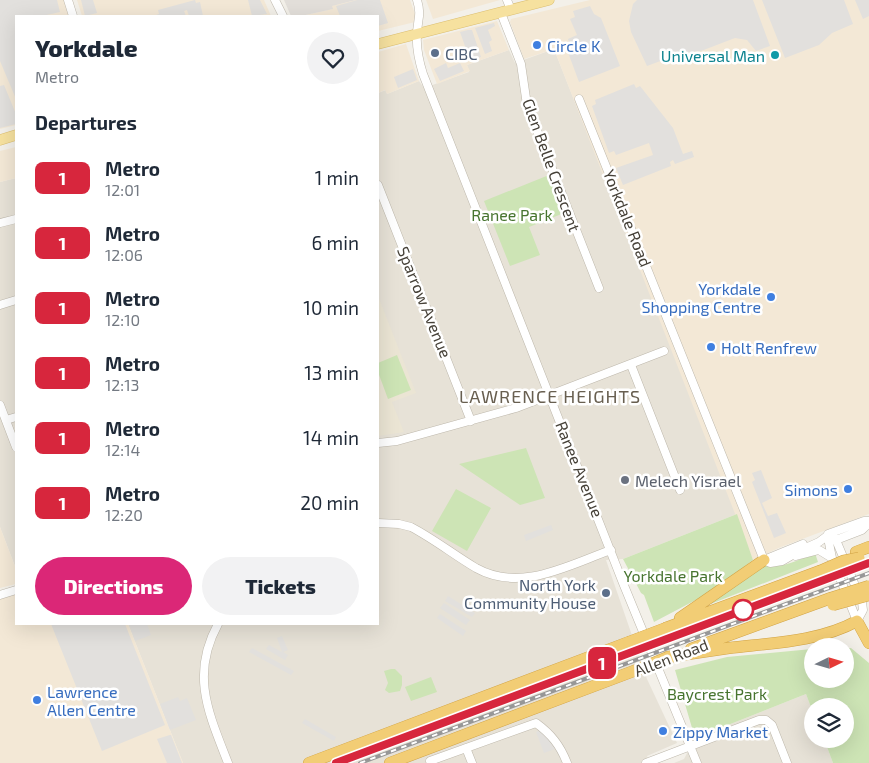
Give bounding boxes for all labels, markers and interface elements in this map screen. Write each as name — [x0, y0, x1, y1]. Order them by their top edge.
button: heart — [307, 32, 359, 84]
text: Yorkdale — [35, 33, 138, 62]
place label: Circle K — [547, 36, 601, 55]
marker: Circle K — [531, 39, 543, 51]
place label: CIBC — [445, 44, 477, 63]
place label: Universal Man — [661, 46, 765, 65]
marker: CIBC — [429, 47, 441, 59]
marker: Universal Man — [769, 49, 781, 61]
text: Metro — [35, 67, 79, 86]
street label: Glen Belle Crescent — [519, 96, 585, 234]
text: Departures — [35, 111, 137, 134]
text: Metro — [105, 157, 160, 180]
text: 1 min — [315, 166, 359, 189]
text: 1 — [59, 167, 66, 189]
street label: Yorkdale Road — [600, 167, 656, 269]
text: 12:01 — [105, 180, 140, 199]
park label: Ranee Park — [471, 205, 553, 224]
text: Metro — [105, 222, 160, 245]
text: 6 min — [311, 231, 359, 254]
text: 1 — [59, 232, 66, 254]
street label: Sparrow Avenue — [394, 244, 456, 360]
text: 12:06 — [105, 245, 143, 264]
place label: Yorkdale Shopping Centre — [641, 279, 761, 316]
text: Metro — [105, 287, 160, 310]
marker: Yorkdale Shopping Centre — [765, 291, 777, 303]
text: 10 min — [303, 296, 359, 319]
text: 1 — [59, 297, 66, 319]
text: 12:10 — [105, 310, 140, 329]
place label: Holt Renfrew — [721, 338, 817, 357]
marker: Holt Renfrew — [705, 341, 717, 353]
text: Metro — [105, 352, 160, 375]
text: 13 min — [304, 361, 359, 384]
text: 1 — [59, 362, 66, 384]
text: 12:13 — [105, 375, 139, 394]
district label: LAWRENCE HEIGHTS — [459, 385, 641, 407]
text: Metro — [105, 417, 160, 440]
street label: Ranee Avenue — [552, 418, 608, 520]
text: 14 min — [303, 426, 359, 449]
text: 1 — [59, 427, 66, 449]
text: 12:14 — [105, 440, 140, 459]
place label: Melech Yisrael — [635, 471, 741, 490]
marker: Melech Yisrael — [619, 474, 631, 486]
place label: Simons — [785, 480, 838, 499]
text: Metro — [105, 482, 160, 505]
marker: Simons — [842, 483, 854, 495]
text: 20 min — [300, 491, 359, 514]
text: 1 — [59, 492, 66, 514]
text: 12:20 — [105, 505, 143, 524]
button: Directions — [35, 557, 192, 615]
button: Tickets — [202, 557, 359, 615]
park label: Yorkdale Park — [623, 566, 723, 585]
place label: North York Community House — [464, 575, 596, 612]
marker: North York Community House — [600, 587, 612, 599]
unlabelled marker — [732, 599, 754, 621]
street label: Allen Road — [631, 634, 711, 680]
north arrow — [804, 638, 854, 688]
map controls — [804, 638, 854, 748]
line badge: 1 — [586, 647, 618, 679]
text: 1 — [598, 652, 606, 674]
place label: Lawrence Allen Centre — [47, 682, 136, 719]
park label: Baycrest Park — [667, 684, 767, 703]
marker: Lawrence Allen Centre — [31, 694, 43, 706]
button: layers — [804, 698, 854, 748]
place label: Zippy Market — [673, 722, 768, 741]
marker: Zippy Market — [657, 725, 669, 737]

